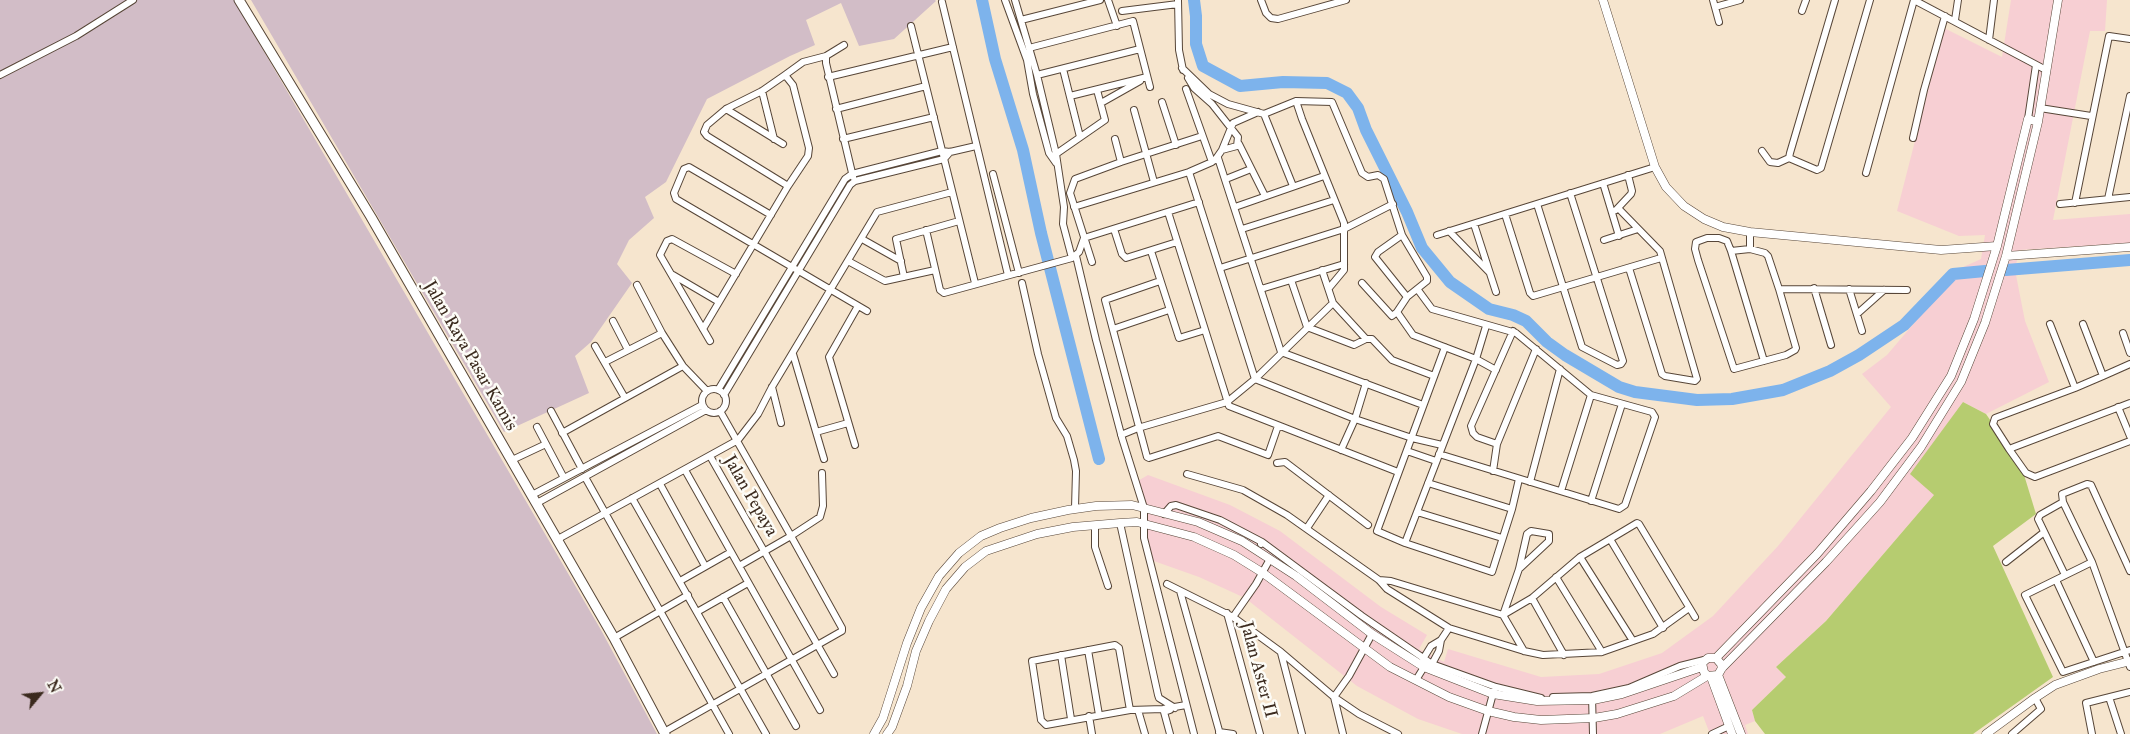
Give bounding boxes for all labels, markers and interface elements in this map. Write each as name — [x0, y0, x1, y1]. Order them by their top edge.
street label: Jalan Raya Pasar Kamis — [418, 277, 522, 435]
street label: Jalan Pepaya — [718, 452, 782, 540]
street label: Jalan Aster II — [1235, 619, 1281, 721]
north arrow — [15, 669, 65, 719]
text: N — [43, 677, 64, 696]

